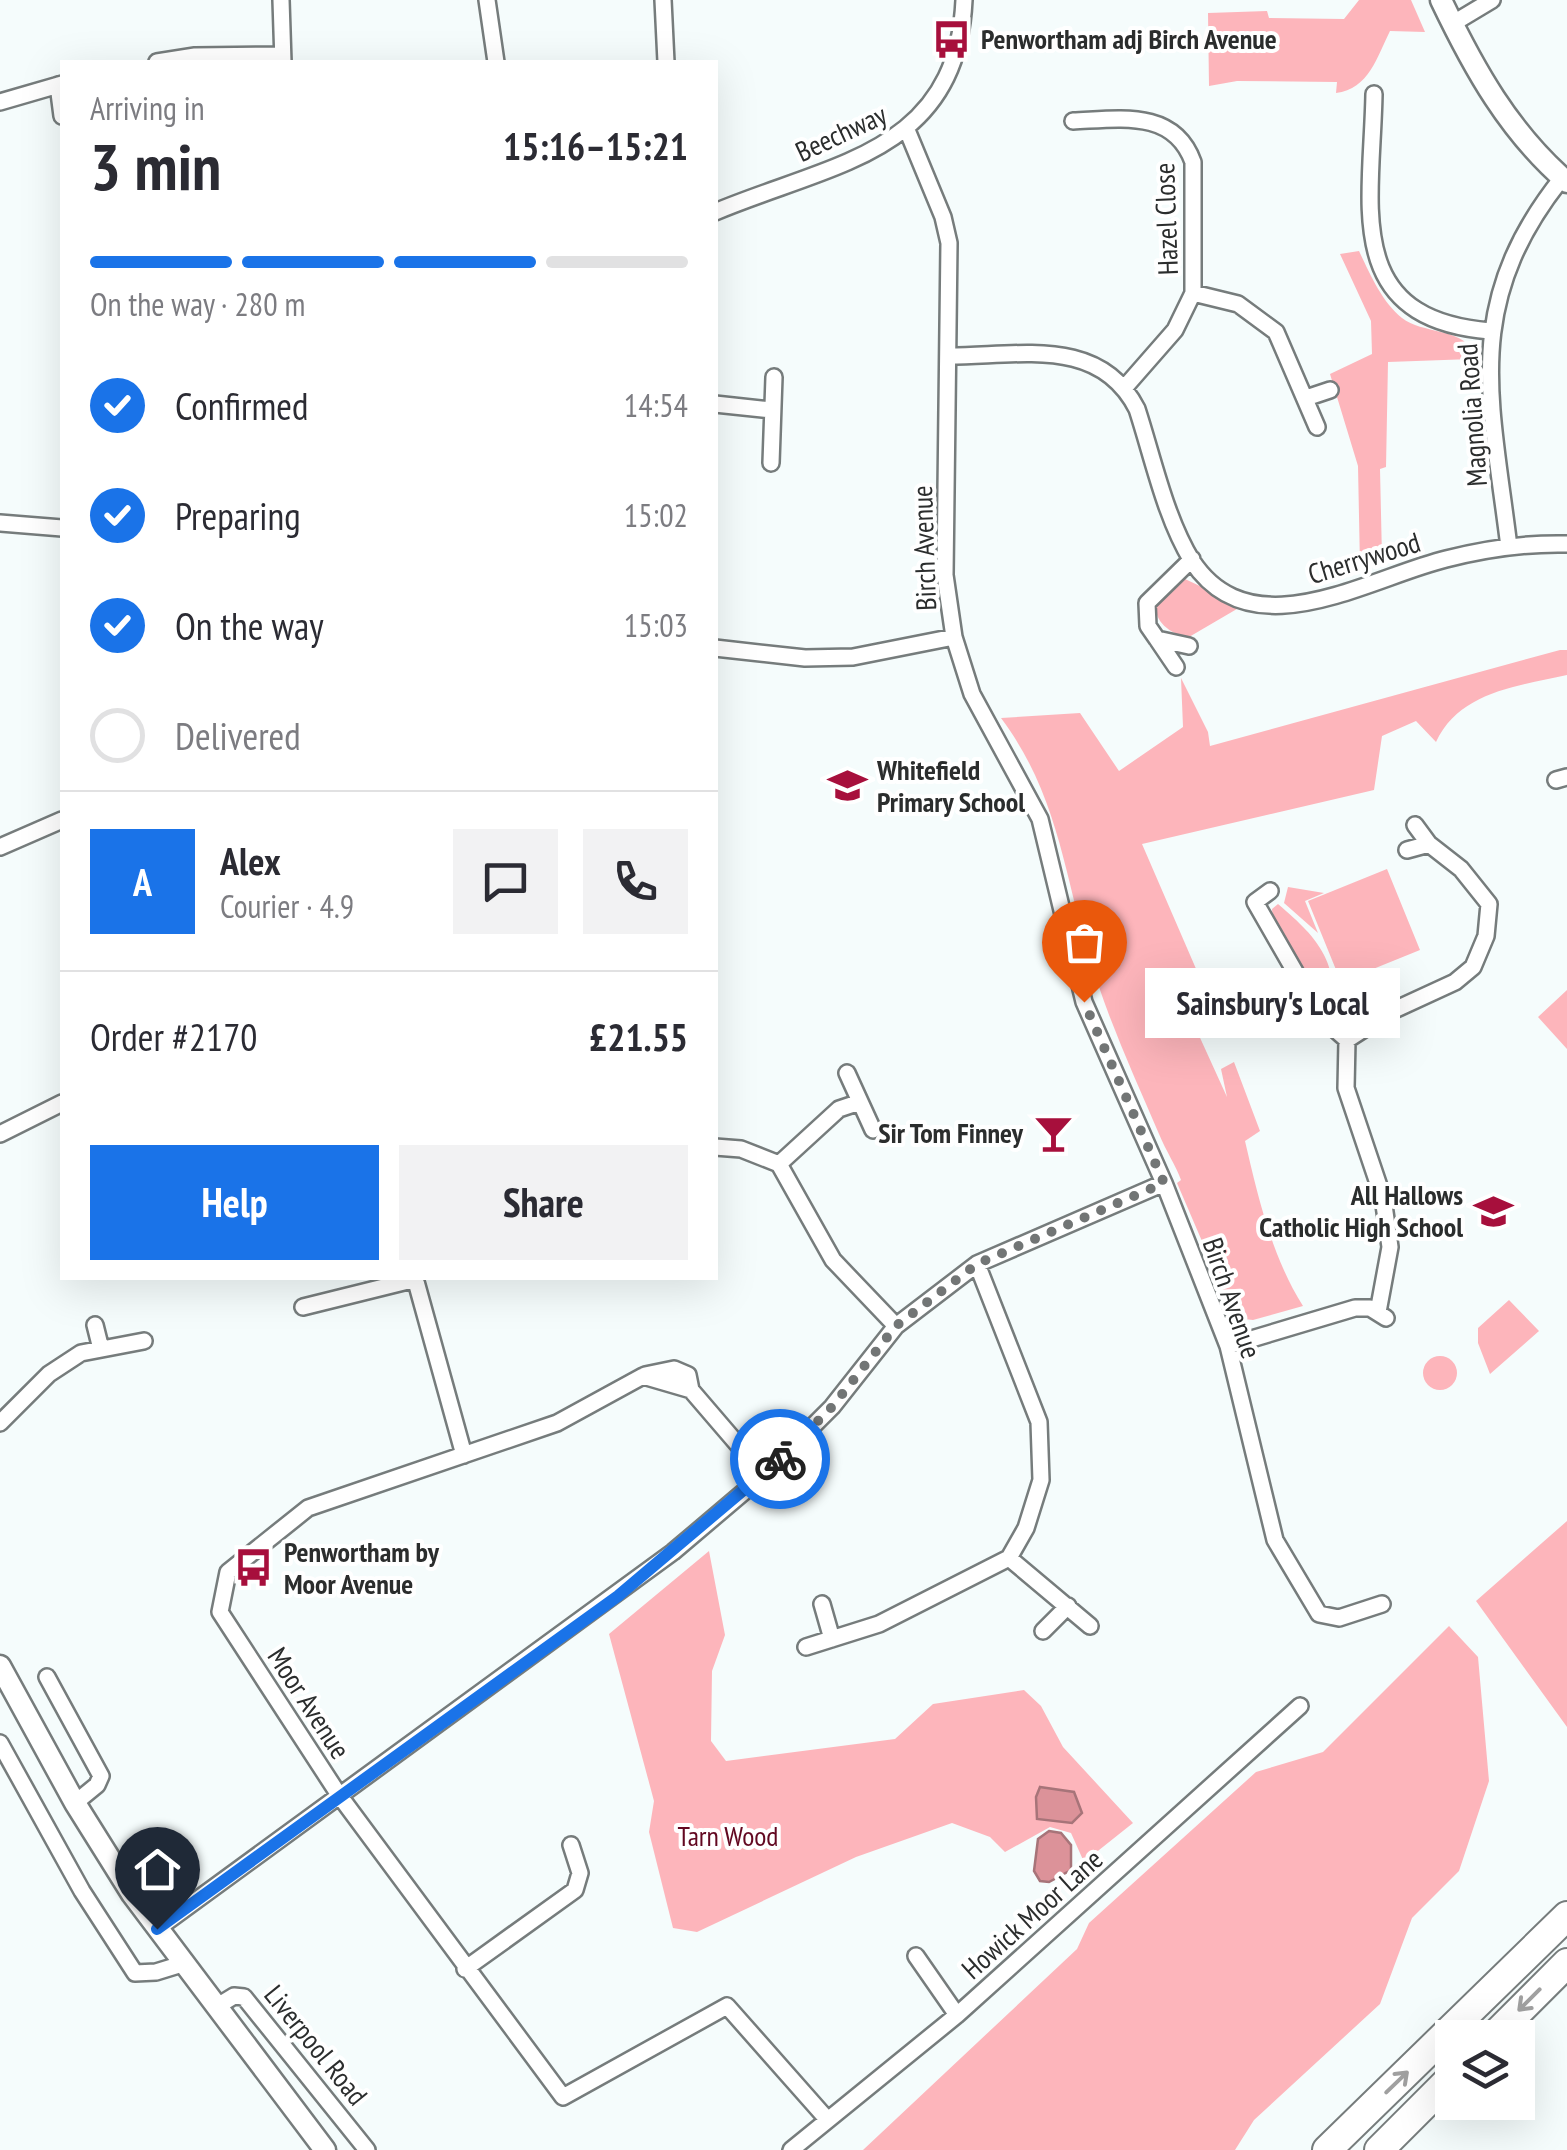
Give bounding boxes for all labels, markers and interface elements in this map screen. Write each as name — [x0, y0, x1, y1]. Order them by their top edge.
bus stop icon: Penwortham adj Birch Avenue — [930, 18, 972, 60]
place label: Penwortham adj Birch Avenue — [981, 20, 1277, 57]
text: Arriving in — [90, 87, 205, 129]
street label: Beechway — [789, 95, 893, 170]
text: 15:16–15:21 — [503, 121, 688, 170]
text: 3 min — [90, 124, 221, 208]
street label: Hazel Close — [1145, 162, 1186, 276]
text: On the way · 280 m — [90, 283, 305, 325]
street label: Magnolia Road — [1448, 342, 1495, 488]
icon: check — [90, 378, 145, 433]
text: Confirmed — [175, 381, 308, 430]
text: 14:54 — [624, 384, 688, 426]
street label: Birch Avenue — [903, 485, 944, 611]
icon: check — [90, 488, 145, 543]
text: Preparing — [175, 491, 301, 540]
text: 15:02 — [624, 494, 688, 536]
street label: Cherrywood — [1303, 523, 1424, 592]
icon: check — [90, 598, 145, 653]
text: On the way — [175, 601, 323, 650]
text: 15:03 — [624, 604, 688, 646]
text: Delivered — [175, 711, 301, 760]
place label: Whitefield Primary School — [876, 751, 1025, 820]
school or university icon: Whitefield Primary School — [826, 765, 868, 807]
button: chat — [453, 829, 558, 934]
button: phone — [583, 829, 688, 934]
text: Alex — [220, 836, 281, 885]
text: A — [133, 857, 152, 906]
text: Courier · 4.9 — [220, 885, 354, 927]
pin — [1042, 900, 1127, 1003]
icon: bag — [1057, 915, 1112, 970]
callout: Sainsbury's Local — [1144, 967, 1399, 1037]
text: Sainsbury's Local — [1176, 982, 1369, 1024]
text: Order #2170 — [90, 1012, 257, 1061]
text: £21.55 — [589, 1012, 688, 1061]
bar icon: Sir Tom Finney — [1032, 1112, 1074, 1154]
place label: Sir Tom Finney — [878, 1114, 1024, 1151]
button: Help — [90, 1145, 379, 1260]
button: Share — [399, 1145, 688, 1260]
place label: All Hallows Catholic High School — [1259, 1176, 1463, 1245]
school or university icon: All Hallows Catholic High School — [1472, 1190, 1514, 1232]
street label: Birch Avenue — [1195, 1233, 1270, 1363]
courier — [730, 1409, 830, 1509]
icon: bike — [753, 1432, 808, 1487]
place label: Penwortham by Moor Avenue — [284, 1533, 440, 1602]
bus stop icon: Penwortham by Moor Avenue — [233, 1547, 275, 1589]
street label: Moor Avenue — [260, 1640, 359, 1766]
park label: Tarn Wood — [678, 1817, 778, 1854]
pin — [115, 1827, 200, 1930]
street label: Howick Moor Lane — [953, 1841, 1110, 1987]
icon: home — [130, 1842, 185, 1897]
street label: Liverpool Road — [257, 1977, 376, 2112]
one-way arrow — [1518, 1988, 1542, 2012]
map controls — [1435, 2020, 1535, 2120]
button: layers — [1435, 2020, 1535, 2120]
one-way arrow — [1384, 2070, 1408, 2094]

